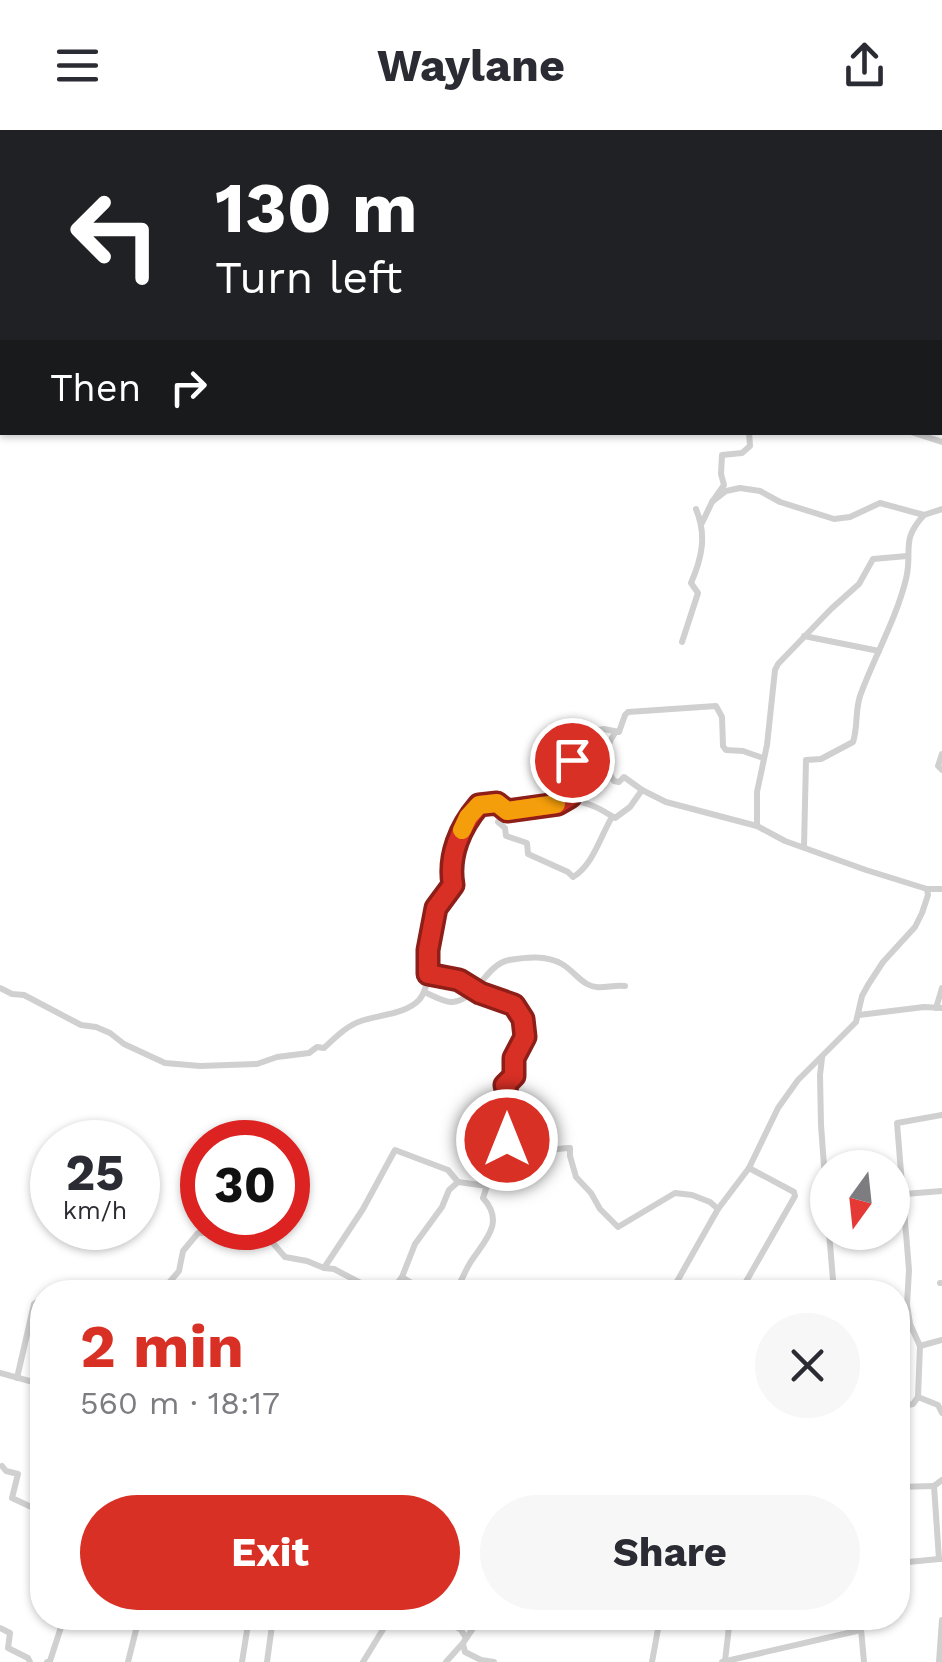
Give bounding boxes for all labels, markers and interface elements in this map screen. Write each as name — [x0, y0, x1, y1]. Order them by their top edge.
icon: menu — [50, 38, 105, 93]
icon: share — [837, 38, 892, 93]
text: Waylane — [377, 39, 565, 92]
text: 130 m — [215, 167, 418, 249]
icon: left — [50, 170, 180, 300]
text: Turn left — [215, 251, 402, 304]
icon: right — [161, 360, 216, 415]
text: Then — [50, 366, 141, 410]
pin — [530, 718, 615, 803]
icon: arrive — [545, 733, 600, 788]
position arrow — [455, 1088, 559, 1192]
speed limit sign: 30 — [180, 1120, 310, 1250]
text: 25 — [66, 1143, 124, 1202]
north arrow — [810, 1150, 910, 1250]
map controls — [810, 1150, 910, 1250]
text: km/h — [63, 1196, 127, 1225]
text: 2 min — [80, 1311, 244, 1382]
button: close — [755, 1313, 860, 1418]
text: 560 m · 18:17 — [80, 1384, 280, 1422]
button: Exit — [80, 1495, 460, 1610]
button: Share — [480, 1495, 860, 1610]

